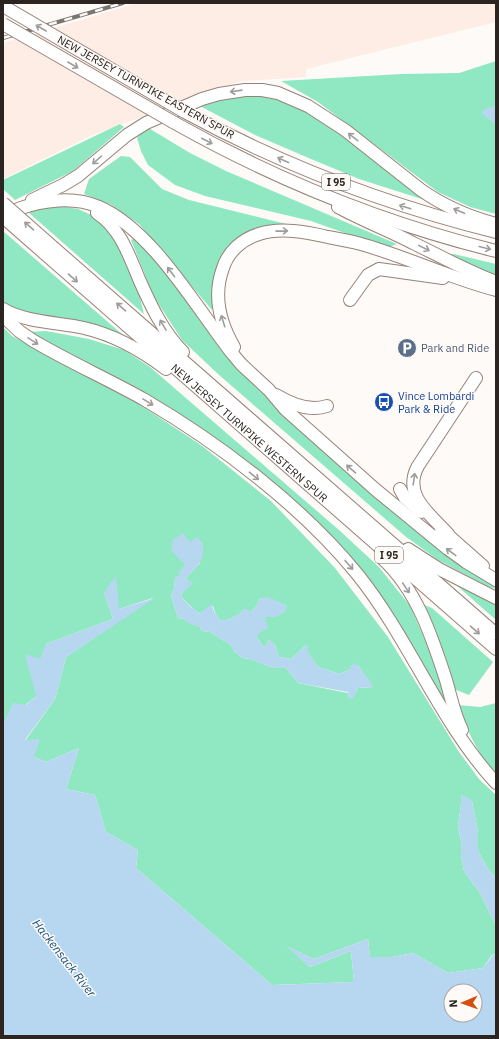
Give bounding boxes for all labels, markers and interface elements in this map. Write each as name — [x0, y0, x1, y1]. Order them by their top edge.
one-way arrow — [35, 23, 47, 31]
street label: NEW JERSEY TURNPIKE EASTERN SPUR — [55, 32, 237, 142]
one-way arrow — [67, 61, 79, 69]
one-way arrow — [230, 87, 243, 95]
one-way arrow — [347, 133, 358, 141]
one-way arrow — [201, 137, 213, 145]
one-way arrow — [92, 155, 102, 165]
one-way arrow — [278, 156, 290, 164]
road number: I 95 — [322, 174, 350, 190]
one-way arrow — [399, 202, 411, 210]
one-way arrow — [453, 207, 465, 215]
one-way arrow — [23, 221, 34, 230]
one-way arrow — [275, 227, 288, 235]
one-way arrow — [418, 245, 430, 252]
one-way arrow — [478, 245, 491, 252]
one-way arrow — [167, 267, 176, 278]
one-way arrow — [68, 274, 78, 283]
one-way arrow — [116, 302, 126, 311]
one-way arrow — [219, 315, 226, 328]
one-way arrow — [158, 319, 166, 331]
one-way arrow — [27, 337, 39, 345]
parking icon: Park and Ride — [396, 337, 418, 359]
place label: Park and Ride — [421, 341, 489, 355]
street label: NEW JERSEY TURNPIKE WESTERN SPUR — [168, 361, 330, 505]
place label: Vince Lombardi Park & Ride — [398, 389, 474, 416]
bus stop icon: Vince Lombardi Park & Ride — [373, 391, 395, 413]
one-way arrow — [142, 398, 153, 406]
one-way arrow — [346, 464, 356, 474]
one-way arrow — [249, 472, 260, 480]
one-way arrow — [410, 473, 418, 486]
road number: I 95 — [375, 547, 403, 563]
one-way arrow — [446, 547, 457, 556]
one-way arrow — [344, 560, 354, 570]
one-way arrow — [402, 582, 410, 593]
one-way arrow — [470, 626, 480, 635]
water label: Hackensack River — [29, 916, 100, 1000]
north arrow — [443, 983, 483, 1023]
text: N — [446, 999, 460, 1008]

